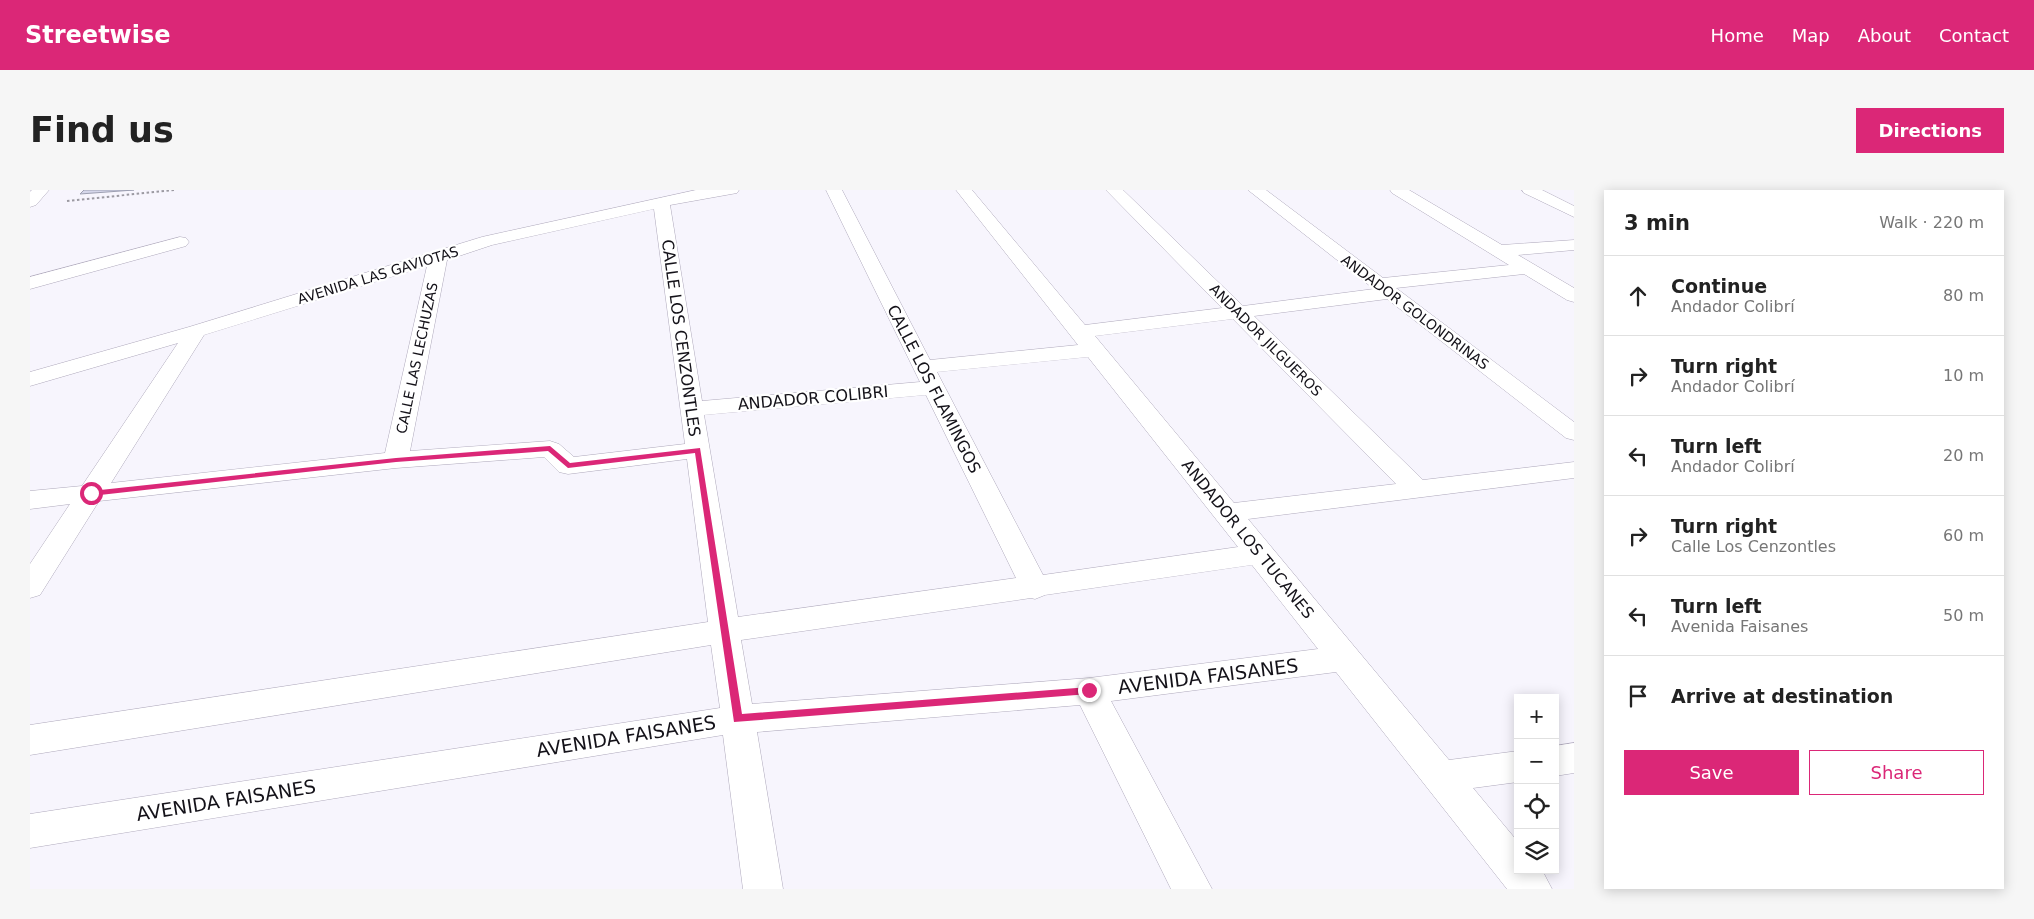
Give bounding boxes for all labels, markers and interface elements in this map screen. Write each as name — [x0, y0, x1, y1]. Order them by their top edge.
text: Streetwise — [25, 21, 171, 49]
text: Home — [1711, 25, 1764, 46]
text: Map — [1792, 25, 1830, 46]
text: About — [1858, 25, 1911, 46]
text: Contact — [1939, 25, 2009, 46]
button: Directions — [1856, 108, 2004, 153]
text: Find us — [30, 110, 174, 150]
text: 3 min — [1624, 211, 1690, 235]
text: Walk · 220 m — [1879, 213, 1984, 232]
street label: CALLE LOS CENZONTLES — [658, 238, 704, 438]
street label: AVENIDA LAS GAVIOTAS — [296, 243, 461, 307]
street label: ANDADOR GOLONDRINAS — [1338, 251, 1492, 373]
text: Continue — [1671, 275, 1767, 297]
street label: CALLE LAS LECHUZAS — [393, 281, 441, 435]
street label: ANDADOR JILGUEROS — [1207, 281, 1325, 399]
icon: ahead — [1624, 282, 1652, 310]
text: 80 m — [1943, 286, 1984, 305]
text: Andador Colibrí — [1671, 297, 1795, 316]
street label: CALLE LOS FLAMINGOS — [883, 302, 985, 476]
text: Turn right — [1671, 355, 1777, 377]
icon: right — [1624, 362, 1652, 390]
text: 10 m — [1943, 366, 1984, 385]
text: Andador Colibrí — [1671, 377, 1795, 396]
street label: ANDADOR COLIBRI — [737, 382, 889, 414]
text: Turn left — [1671, 435, 1762, 457]
icon: left — [1624, 442, 1652, 470]
text: 20 m — [1943, 446, 1984, 465]
street label: ANDADOR LOS TUCANES — [1178, 456, 1318, 622]
text: Andador Colibrí — [1671, 457, 1795, 476]
route start — [80, 482, 103, 505]
text: Turn right — [1671, 515, 1777, 537]
icon: right — [1624, 522, 1652, 550]
text: 60 m — [1943, 526, 1984, 545]
text: Calle Los Cenzontles — [1671, 537, 1836, 556]
text: Turn left — [1671, 595, 1762, 617]
icon: left — [1624, 602, 1652, 630]
text: 50 m — [1943, 606, 1984, 625]
text: Avenida Faisanes — [1671, 617, 1808, 636]
street label: AVENIDA FAISANES — [1117, 654, 1299, 698]
route end — [1078, 679, 1101, 702]
icon: arrive — [1624, 682, 1652, 710]
text: Arrive at destination — [1671, 685, 1893, 707]
map controls — [1514, 694, 1559, 874]
button: + — [1514, 694, 1559, 739]
street label: AVENIDA FAISANES — [535, 711, 717, 761]
button: − — [1514, 739, 1559, 784]
button: Save — [1624, 750, 1799, 795]
button: Share — [1809, 750, 1984, 795]
street label: AVENIDA FAISANES — [135, 775, 317, 825]
button: locate — [1514, 784, 1559, 829]
button: layers — [1514, 829, 1559, 874]

